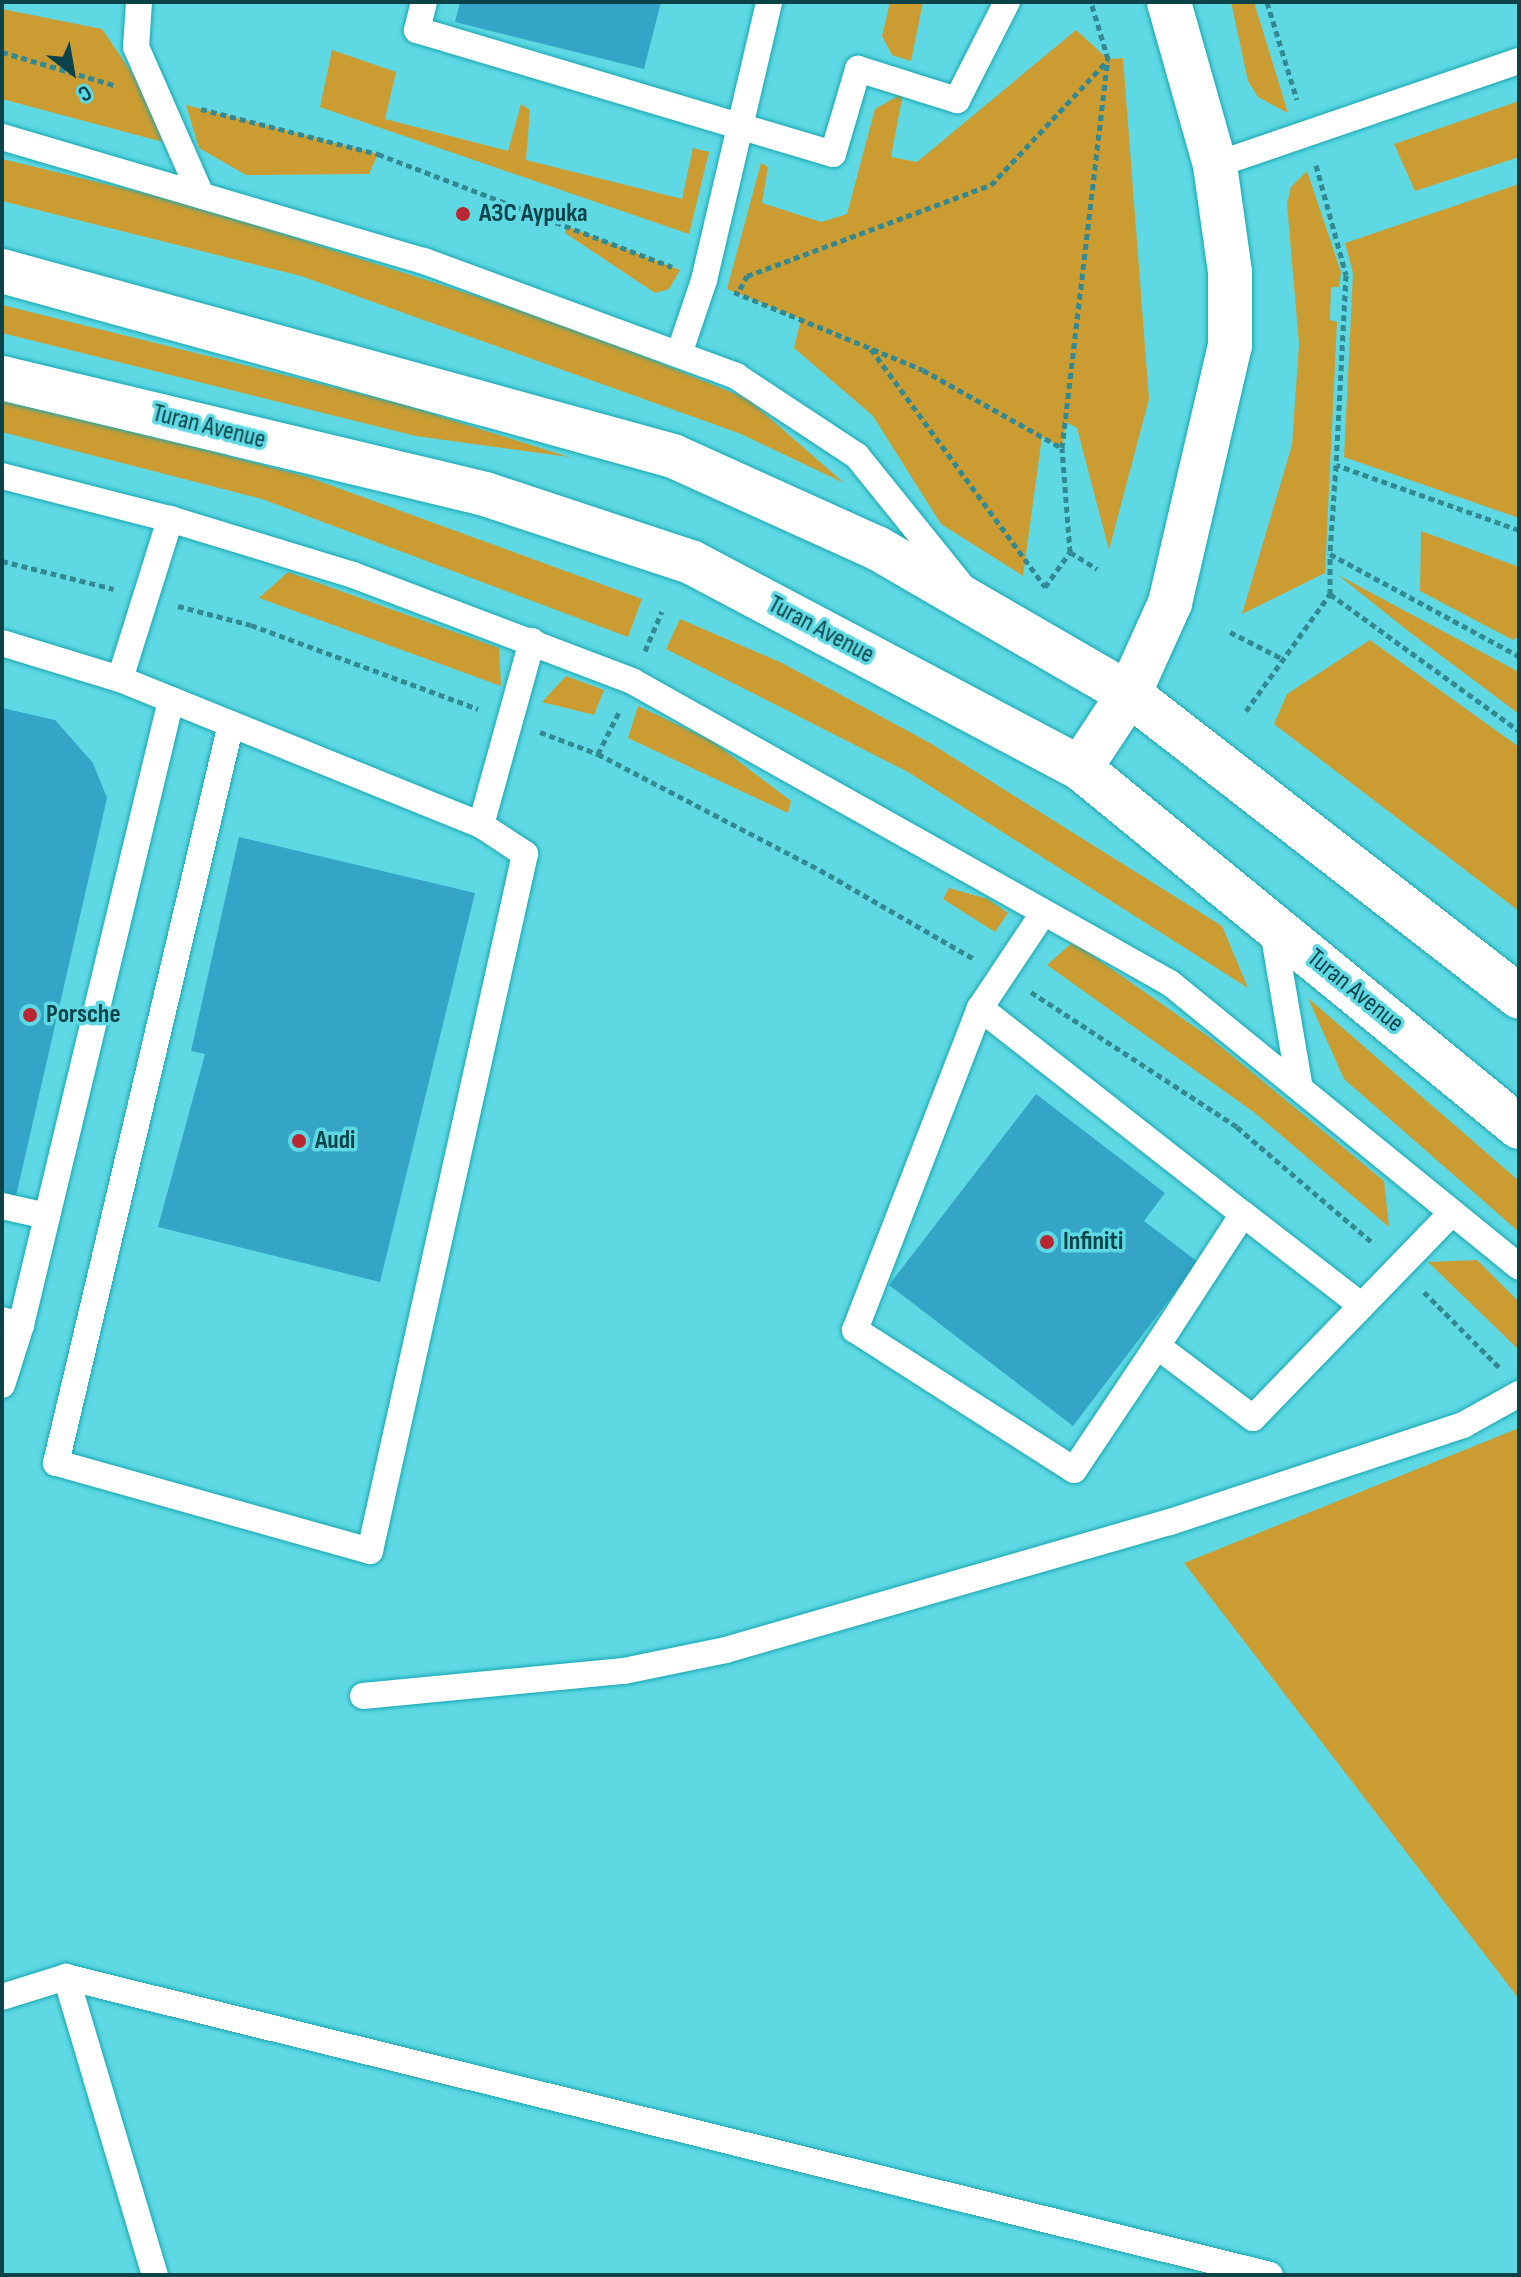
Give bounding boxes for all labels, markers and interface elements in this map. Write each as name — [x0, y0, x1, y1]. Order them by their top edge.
north arrow — [32, 32, 112, 112]
text: С — [73, 79, 96, 107]
place label: АЗС Аурика — [479, 198, 588, 230]
marker: АЗС Аурика — [454, 205, 472, 223]
street label: Turan Avenue — [149, 398, 269, 456]
street label: Turan Avenue — [763, 589, 879, 671]
street label: Turan Avenue — [1300, 943, 1410, 1039]
place label: Porsche — [46, 999, 121, 1031]
marker: Porsche — [21, 1006, 39, 1024]
place label: Audi — [315, 1125, 355, 1157]
marker: Audi — [290, 1132, 308, 1150]
place label: Infiniti — [1063, 1226, 1123, 1258]
marker: Infiniti — [1038, 1233, 1056, 1251]

